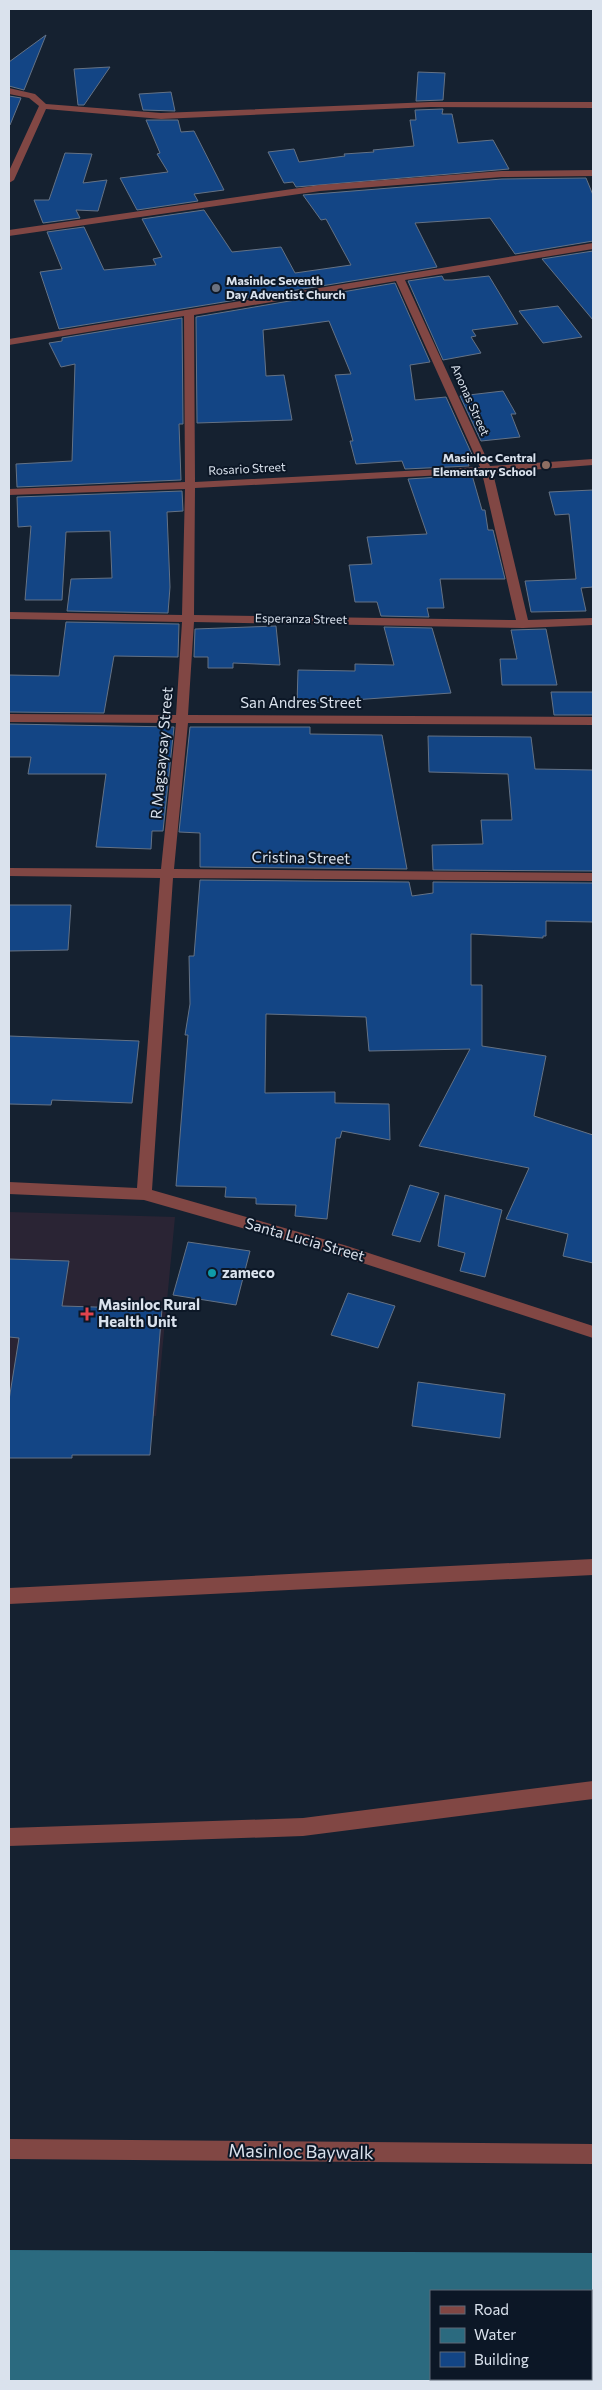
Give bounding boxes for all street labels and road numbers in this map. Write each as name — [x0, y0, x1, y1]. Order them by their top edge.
street label: Anonas Street — [449, 362, 493, 438]
street label: Rosario Street — [208, 459, 286, 477]
street label: Esperanza Street — [255, 610, 347, 626]
street label: R Magsaysay Street — [146, 686, 176, 820]
street label: San Andres Street — [240, 693, 362, 711]
street label: Cristina Street — [252, 847, 350, 867]
street label: Santa Lucia Street — [243, 1213, 367, 1265]
street label: Masinloc Baywalk — [228, 2139, 374, 2163]

